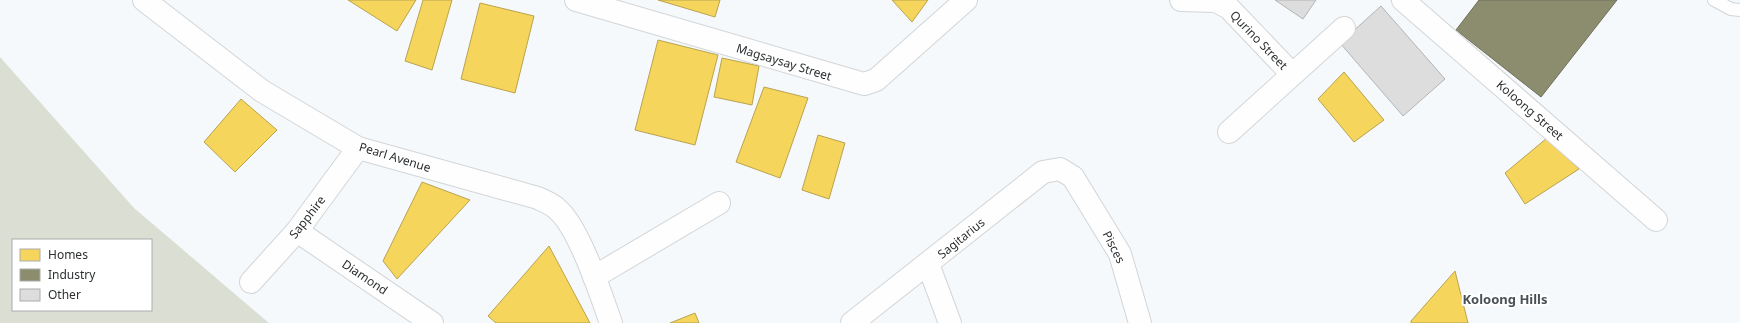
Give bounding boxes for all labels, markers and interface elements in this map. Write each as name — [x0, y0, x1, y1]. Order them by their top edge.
street label: Qurino Street — [1226, 7, 1292, 74]
street label: Magsaysay Street — [734, 39, 834, 85]
street label: Koloong Street — [1493, 76, 1568, 144]
street label: Pearl Avenue — [357, 138, 433, 176]
street label: Sapphire — [285, 192, 329, 242]
street label: Sagitarius — [934, 214, 988, 262]
street label: Pisces — [1099, 228, 1129, 266]
legend — [12, 239, 152, 311]
text: Homes — [48, 246, 88, 263]
street label: Diamond — [339, 255, 391, 299]
text: Industry — [48, 266, 96, 283]
text: Other — [48, 286, 81, 303]
district label: Koloong Hills — [1462, 290, 1548, 308]

